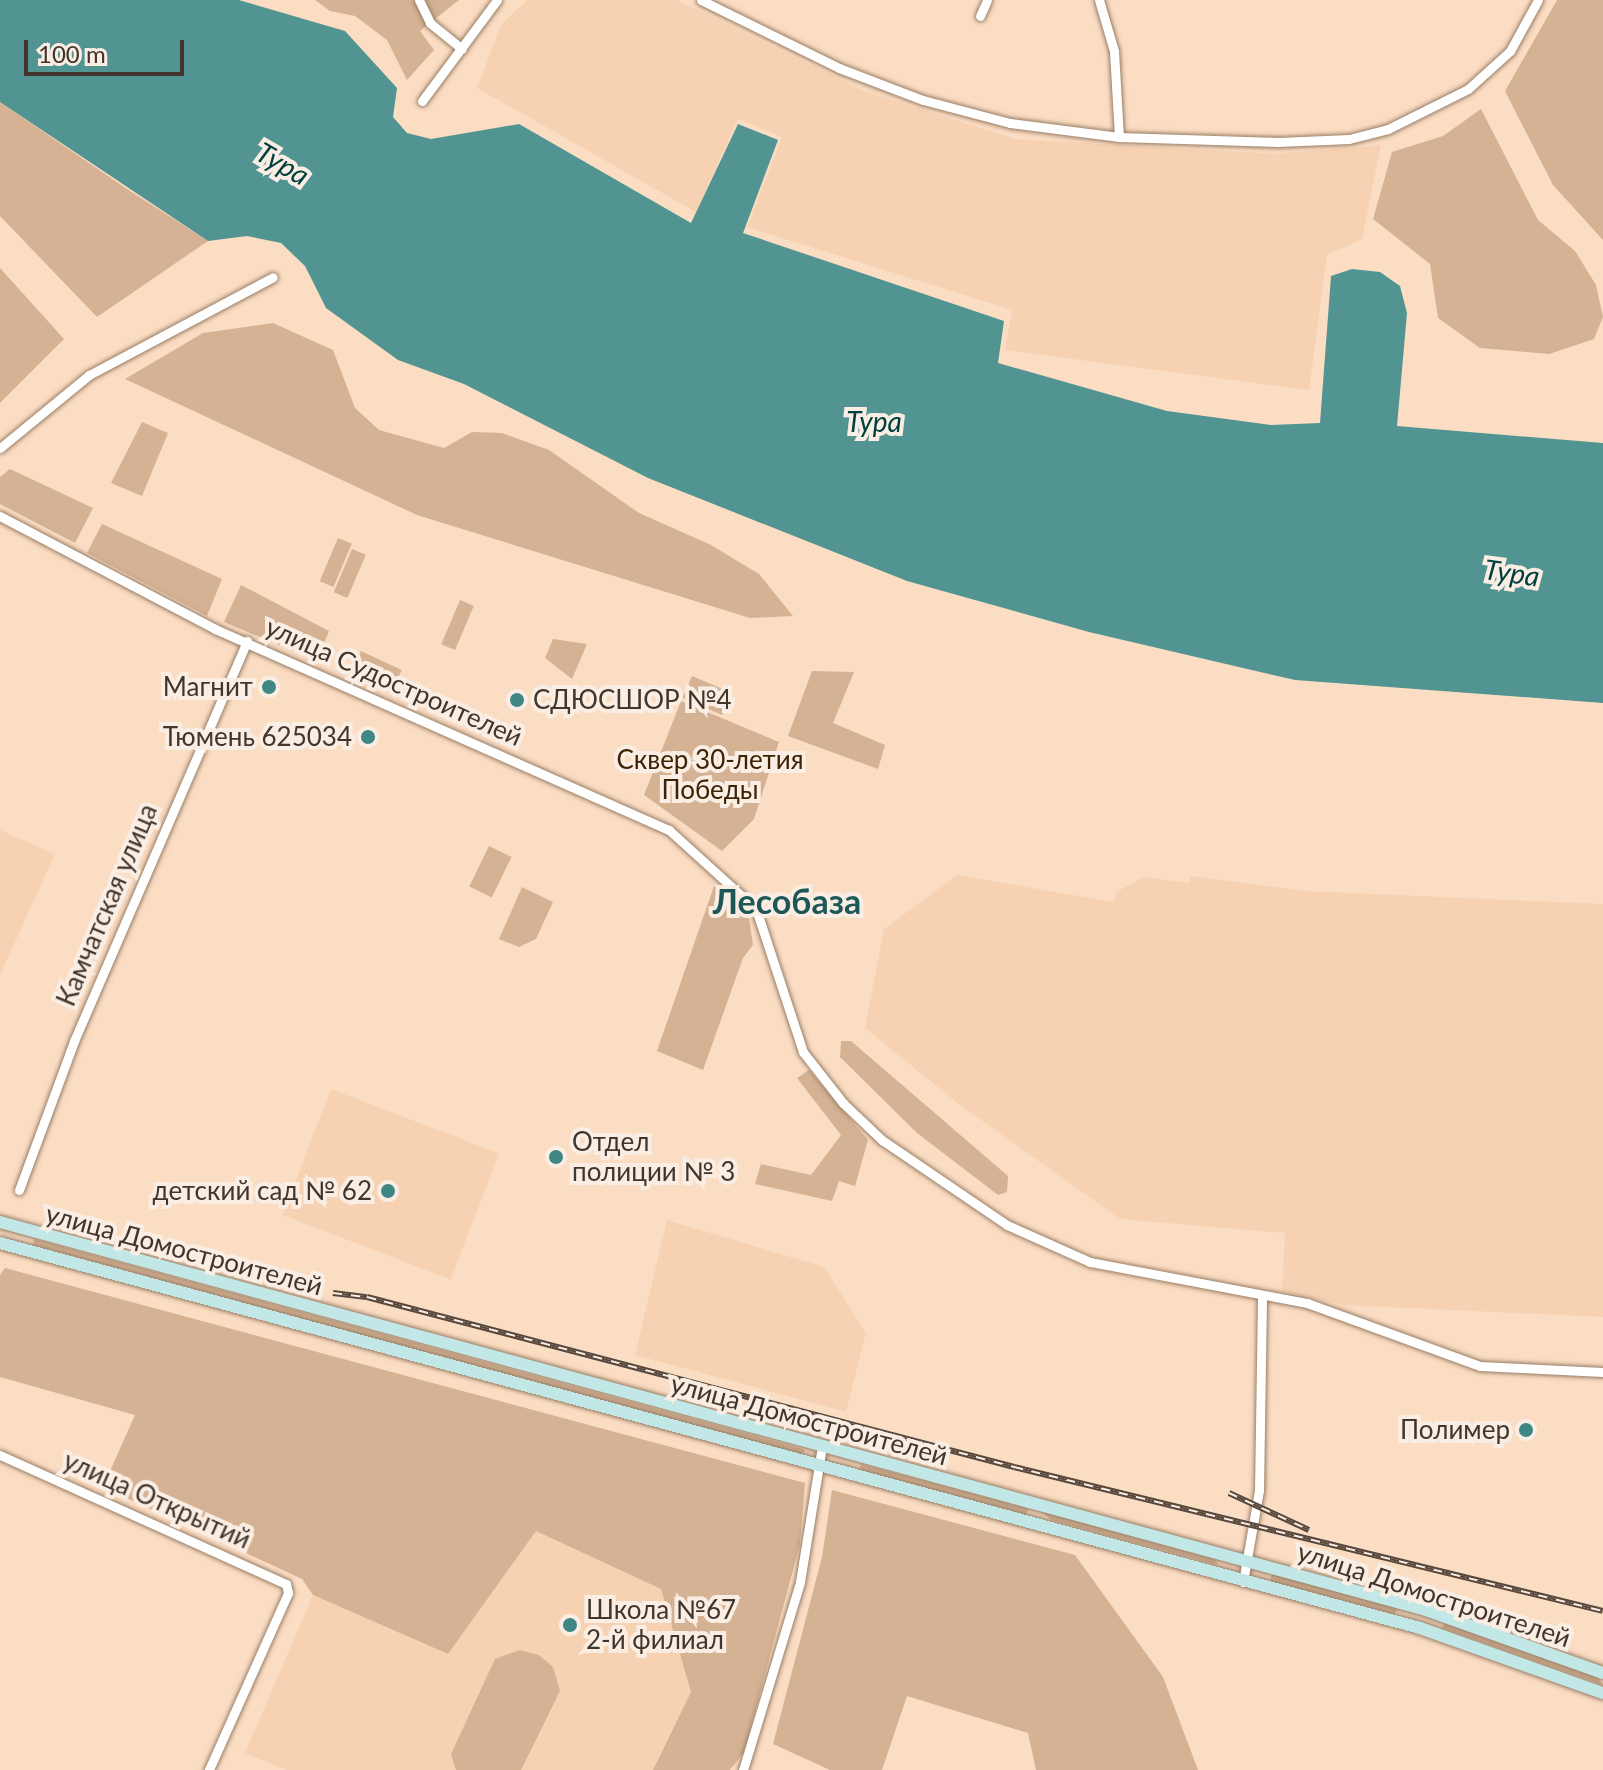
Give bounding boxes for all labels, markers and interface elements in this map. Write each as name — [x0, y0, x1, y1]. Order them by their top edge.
scale bar — [28, 24, 188, 74]
text: 100 m — [38, 39, 106, 68]
water label: Тура — [250, 135, 316, 191]
water label: Тура — [846, 404, 902, 438]
water label: Тура — [1482, 551, 1542, 593]
street label: улица Судостроителей — [261, 611, 527, 753]
place label: Магнит — [163, 671, 253, 703]
marker: Магнит — [260, 678, 278, 696]
place label: СДЮСШОР №4 — [533, 684, 732, 716]
marker: СДЮСШОР №4 — [508, 691, 526, 709]
place label: Тюмень 625034 — [163, 721, 352, 753]
marker: Тюмень 625034 — [359, 728, 377, 746]
park label: Сквер 30-летия Победы — [616, 744, 804, 806]
street label: Камчатская улица — [50, 799, 164, 1011]
district label: Лесобаза — [713, 881, 861, 921]
place label: Отдел полиции № 3 — [572, 1126, 735, 1188]
marker: Отдел полиции № 3 — [547, 1148, 565, 1166]
place label: детский сад № 62 — [153, 1175, 372, 1207]
marker: детский сад № 62 — [379, 1182, 397, 1200]
street label: улица Домостроителей — [42, 1198, 326, 1302]
street label: улица Домостроителей — [667, 1368, 951, 1472]
place label: Полимер — [1400, 1414, 1510, 1446]
marker: Полимер — [1517, 1421, 1535, 1439]
street label: улица Открытий — [59, 1445, 255, 1555]
street label: улица Домостроителей — [1294, 1536, 1574, 1654]
place label: Школа №67 2-й филиал — [586, 1594, 736, 1656]
marker: Школа №67 2-й филиал — [561, 1616, 579, 1634]

